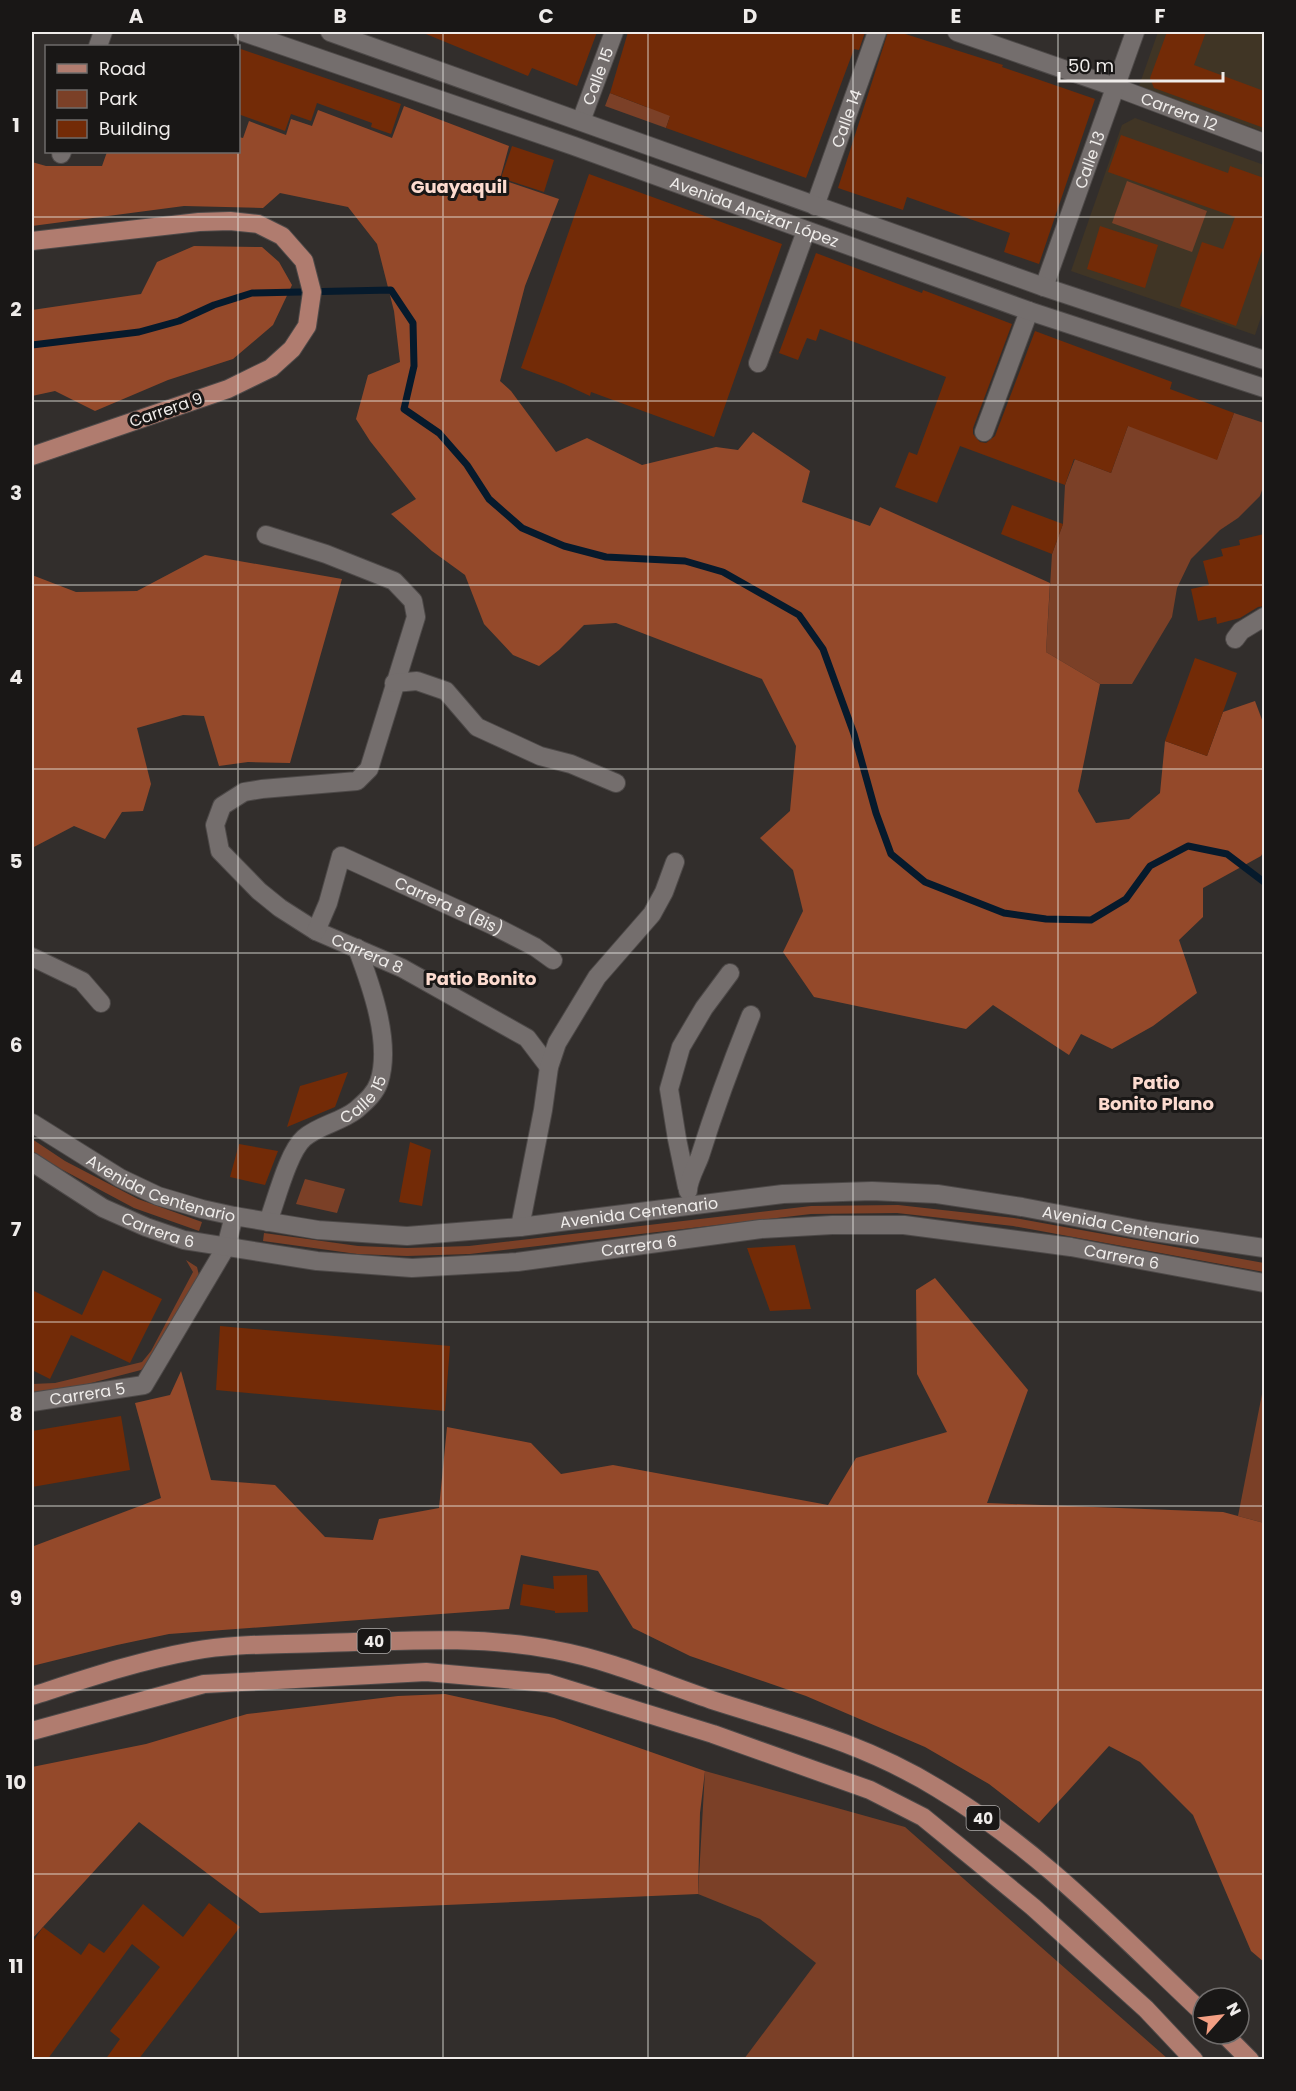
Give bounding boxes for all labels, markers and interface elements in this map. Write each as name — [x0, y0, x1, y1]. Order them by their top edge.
text: A — [129, 2, 144, 30]
text: B — [333, 2, 347, 30]
text: C — [538, 2, 554, 30]
text: D — [743, 2, 757, 30]
text: E — [951, 2, 961, 30]
text: F — [1155, 2, 1166, 30]
street label: Calle 15 — [576, 44, 619, 108]
legend — [45, 45, 240, 153]
scale bar — [1059, 45, 1222, 83]
text: 50 m — [1068, 53, 1114, 78]
text: Road — [99, 56, 146, 81]
text: Park — [99, 86, 138, 111]
street label: Calle 14 — [825, 86, 867, 151]
street label: Carrera 12 — [1138, 86, 1221, 136]
text: 1 — [12, 111, 20, 139]
text: Building — [99, 116, 171, 141]
street label: Calle 13 — [1068, 128, 1110, 192]
street label: Avenida Ancizar López — [667, 170, 842, 253]
district label: Guayaquil — [411, 174, 507, 199]
text: 2 — [10, 295, 22, 323]
street label: Carrera 9 — [126, 387, 206, 433]
text: 3 — [10, 479, 22, 507]
text: 4 — [9, 663, 23, 691]
text: 5 — [10, 847, 23, 875]
street label: Carrera 8 (Bis) — [391, 871, 507, 940]
street label: Carrera 8 — [328, 927, 407, 979]
district label: Patio Bonito — [426, 966, 536, 991]
text: 6 — [10, 1031, 22, 1059]
district label: Patio Bonito Plano — [1098, 1070, 1214, 1116]
street label: Calle 15 — [336, 1073, 392, 1129]
street label: Avenida Centenario — [82, 1148, 238, 1227]
street label: Avenida Centenario — [558, 1191, 719, 1233]
street label: Avenida Centenario — [1040, 1200, 1201, 1250]
street label: Carrera 6 — [118, 1206, 196, 1253]
text: 7 — [11, 1215, 22, 1243]
street label: Carrera 6 — [600, 1229, 678, 1262]
street label: Carrera 6 — [1082, 1238, 1161, 1275]
street label: Carrera 5 — [48, 1377, 127, 1411]
text: 8 — [10, 1400, 22, 1428]
text: 9 — [10, 1584, 22, 1612]
road number: 40 — [358, 1629, 391, 1653]
text: 10 — [6, 1768, 26, 1796]
road number: 40 — [966, 1806, 1000, 1830]
text: 11 — [8, 1952, 24, 1980]
north arrow — [1191, 1986, 1251, 2046]
text: N — [1221, 1998, 1247, 2020]

